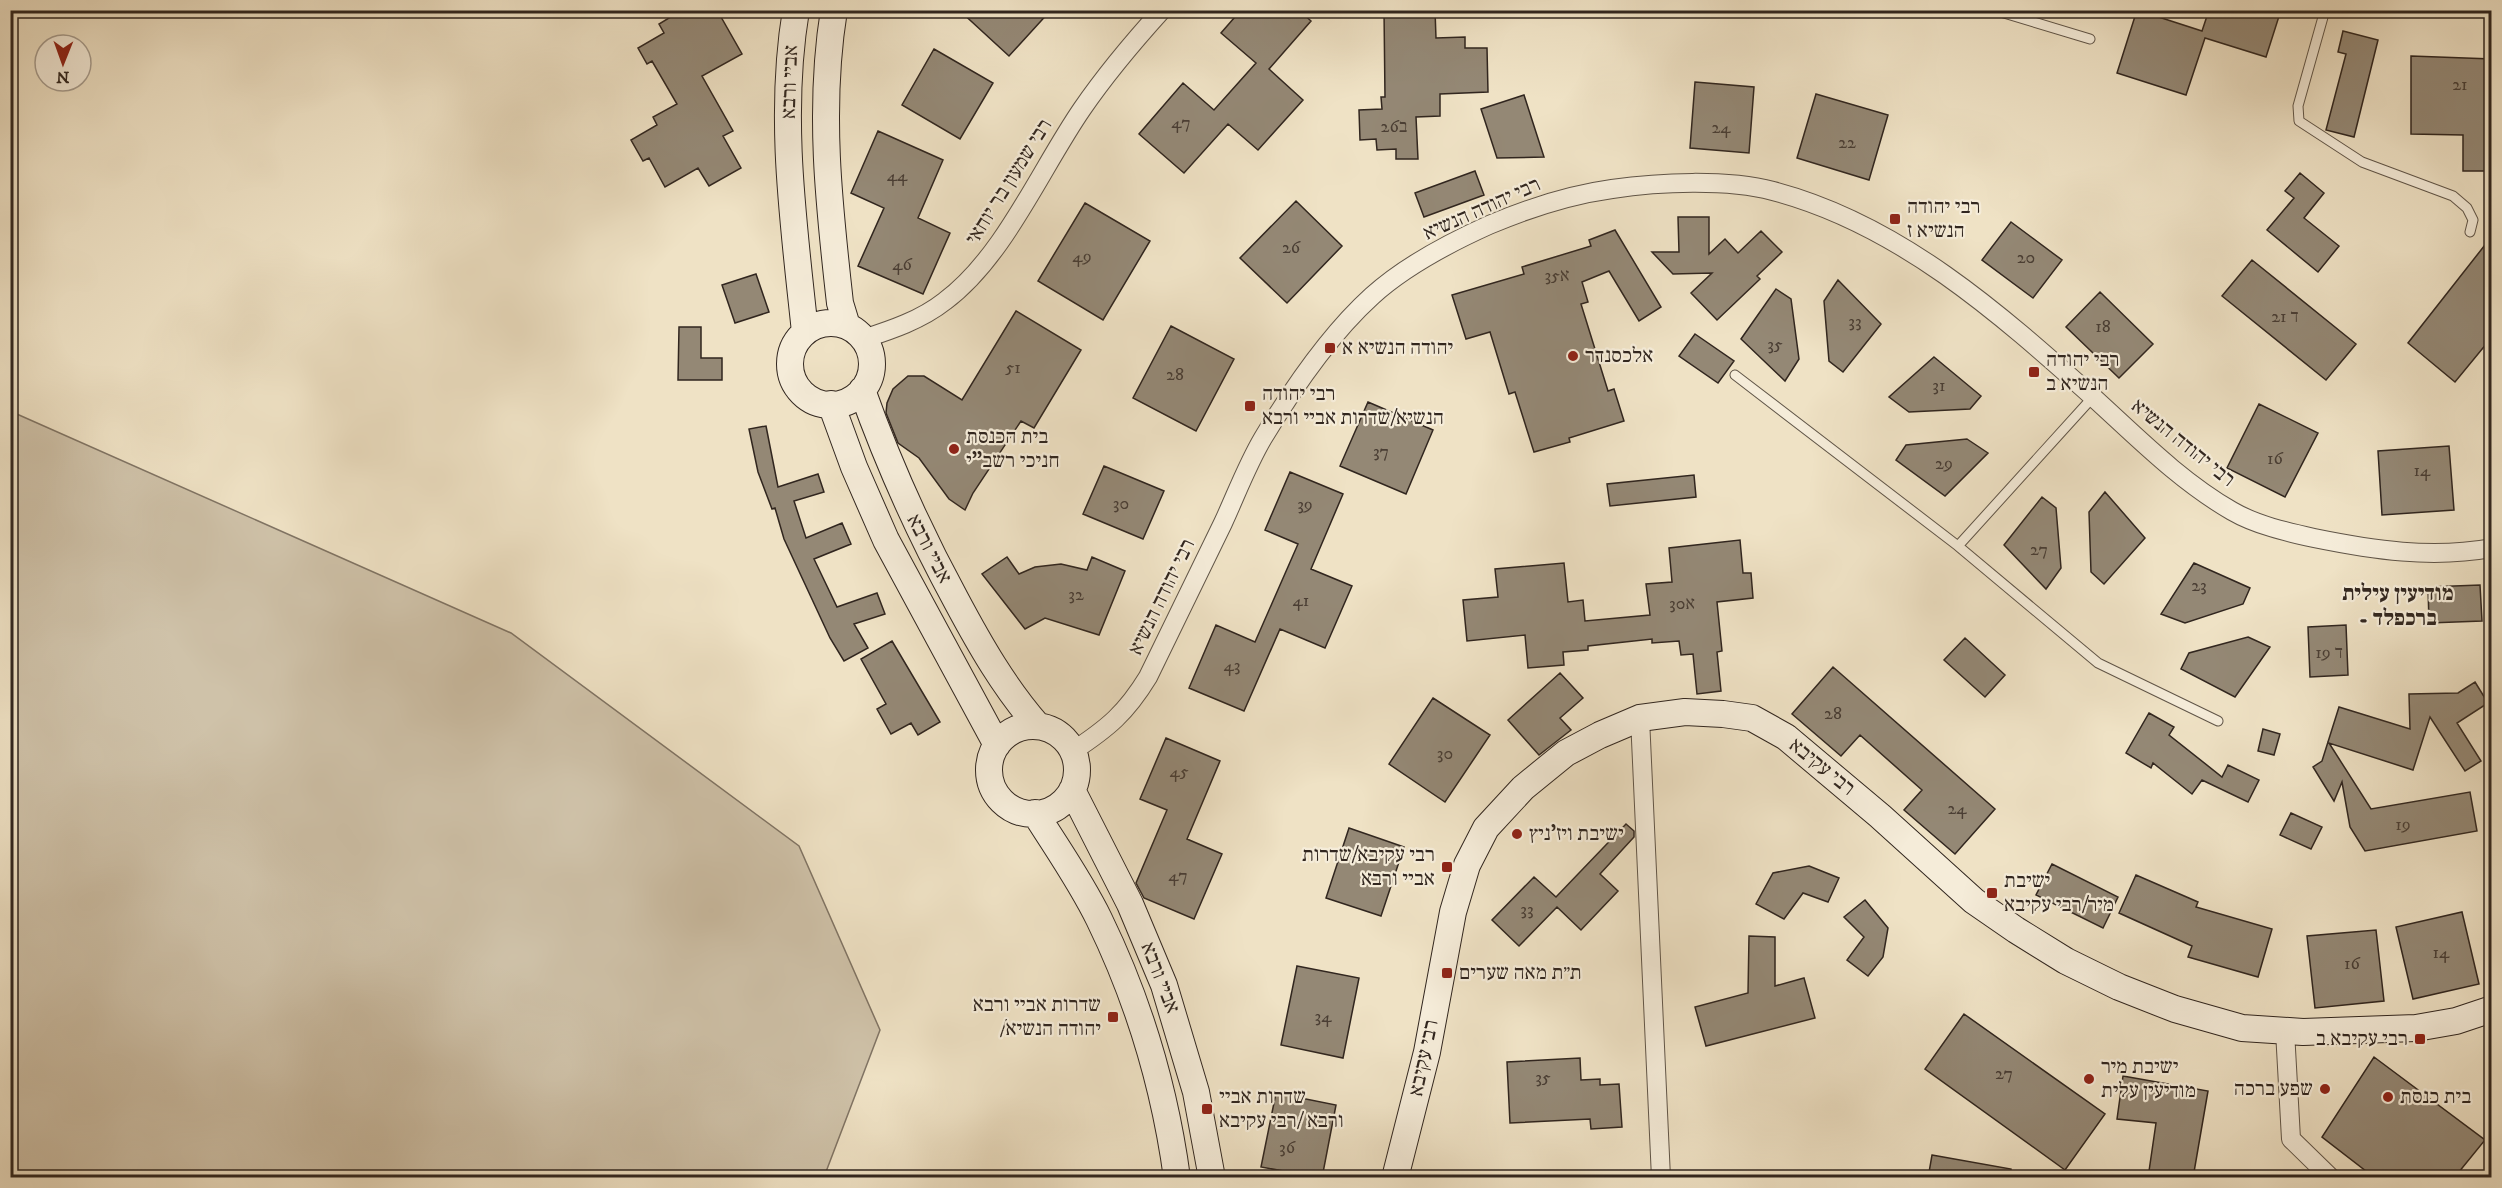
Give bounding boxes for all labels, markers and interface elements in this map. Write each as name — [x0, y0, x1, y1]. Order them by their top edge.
north arrow — [33, 33, 93, 93]
street label: אביי ורבא — [776, 45, 804, 119]
text: N — [56, 67, 69, 87]
house number: 21 — [2452, 74, 2468, 96]
house number: 47 — [1171, 112, 1191, 134]
street label: רבי שמעון בר יוחאי — [960, 114, 1058, 250]
house number: 26ב — [1381, 116, 1408, 138]
house number: 24 — [1711, 117, 1731, 139]
house number: 22 — [1838, 132, 1856, 154]
house number: 44 — [887, 165, 908, 187]
street label: רבי יהודה הנשיא — [1419, 171, 1545, 247]
place label: רבי יהודה הנשיא ז — [1907, 194, 1981, 244]
marker: רבי יהודה הנשיא ז — [1888, 212, 1902, 226]
house number: 26 — [1282, 237, 1301, 259]
house number: 49 — [1072, 246, 1092, 268]
house number: 20 — [2017, 247, 2035, 269]
house number: 46 — [892, 254, 912, 276]
house number: 35א — [1544, 265, 1570, 287]
house number: 21 ד — [2271, 306, 2299, 328]
house number: 33 — [1848, 311, 1862, 333]
house number: 18 — [2095, 316, 2111, 338]
house number: 35 — [1767, 334, 1783, 356]
place label: יהודה הנשיא א — [1342, 335, 1454, 361]
marker: יהודה הנשיא א — [1323, 341, 1337, 355]
place label: אלכסנדר — [1585, 343, 1653, 369]
place label: רבי יהודה הנשיא ב — [2046, 347, 2120, 397]
marker: אלכסנדר — [1566, 349, 1580, 363]
house number: 51 — [1005, 357, 1021, 379]
house number: 28 — [1166, 364, 1184, 386]
marker: רבי יהודה הנשיא ב — [2027, 365, 2041, 379]
house number: 31 — [1932, 375, 1946, 397]
place label: רבי יהודה הנשיא/שדרות אביי ורבא — [1262, 381, 1444, 431]
street label: רבי יהודה הנשיא — [2126, 393, 2240, 493]
marker: רבי יהודה הנשיא/שדרות אביי ורבא — [1243, 399, 1257, 413]
place label: בית הכנסת חניכי רשב"י — [966, 424, 1060, 474]
house number: 37 — [1373, 441, 1389, 463]
marker: בית הכנסת חניכי רשב"י — [947, 442, 961, 456]
house number: 16 — [2267, 448, 2284, 470]
house number: 29 — [1935, 453, 1953, 475]
house number: 14 — [2414, 460, 2431, 482]
house number: 30 — [1113, 493, 1129, 515]
house number: 39 — [1297, 494, 1313, 516]
street label: אביי ורבא — [901, 510, 957, 588]
street label: רבי יהודה הנשיא — [1123, 535, 1201, 659]
house number: 27 — [2030, 539, 2048, 561]
house number: 23 — [2191, 575, 2207, 597]
district label: מודיעין עילית - ברכפלד — [2342, 580, 2454, 632]
house number: 32 — [1068, 584, 1084, 606]
house number: 41 — [1293, 590, 1309, 612]
house number: 30א — [1669, 593, 1695, 615]
house number: 19 ד — [2315, 642, 2343, 664]
house number: 43 — [1223, 655, 1241, 677]
house number: 28 — [1824, 703, 1842, 725]
street label: רבי עקיבא — [1784, 732, 1860, 802]
house number: 30 — [1437, 743, 1453, 765]
house number: 45 — [1169, 761, 1189, 783]
house number: 24 — [1947, 798, 1967, 820]
house number: 19 — [2395, 814, 2411, 836]
place label: ישיבת ויז'ניץ — [1529, 821, 1624, 847]
marker: ישיבת ויז'ניץ — [1510, 827, 1524, 841]
place label: רבי עקיבא/שדרות אביי ורבא — [1302, 842, 1435, 892]
marker: רבי עקיבא/שדרות אביי ורבא — [1440, 860, 1454, 874]
house number: 47 — [1168, 865, 1188, 887]
place label: ישיבת מיר/רבי עקיבא — [2004, 868, 2114, 918]
marker: ישיבת מיר/רבי עקיבא — [1985, 886, 1999, 900]
house number: 33 — [1520, 899, 1534, 921]
street label: אביי ורבא — [1135, 939, 1185, 1017]
house number: 14 — [2433, 942, 2450, 964]
house number: 16 — [2344, 953, 2361, 975]
place label: ת״ת מאה שערים — [1459, 960, 1582, 986]
marker: ת״ת מאה שערים — [1440, 966, 1454, 980]
place label: שדרות אביי ורבא /יהודה הנשיא — [973, 992, 1101, 1042]
house number: 34 — [1314, 1006, 1332, 1028]
marker: שדרות אביי ורבא /יהודה הנשיא — [1106, 1010, 1120, 1024]
street label: רבי עקיבא — [1403, 1017, 1445, 1099]
place label: רבי עקיבא ב — [2316, 1026, 2408, 1052]
marker: רבי עקיבא ב — [2413, 1032, 2427, 1046]
place label: ישיבת מיר מודיעין עלית — [2101, 1054, 2196, 1104]
house number: 27 — [1995, 1063, 2013, 1085]
house number: 35 — [1535, 1067, 1551, 1089]
marker: ישיבת מיר מודיעין עלית — [2082, 1072, 2096, 1086]
place label: שפע ברכה — [2234, 1076, 2313, 1102]
marker: שפע ברכה — [2318, 1082, 2332, 1096]
place label: שדרות אביי ורבא /רבי עקיבא — [1219, 1084, 1344, 1134]
place label: בית כנסת — [2400, 1084, 2471, 1110]
marker: בית כנסת — [2381, 1090, 2395, 1104]
marker: שדרות אביי ורבא /רבי עקיבא — [1200, 1102, 1214, 1116]
house number: 36 — [1279, 1137, 1296, 1159]

